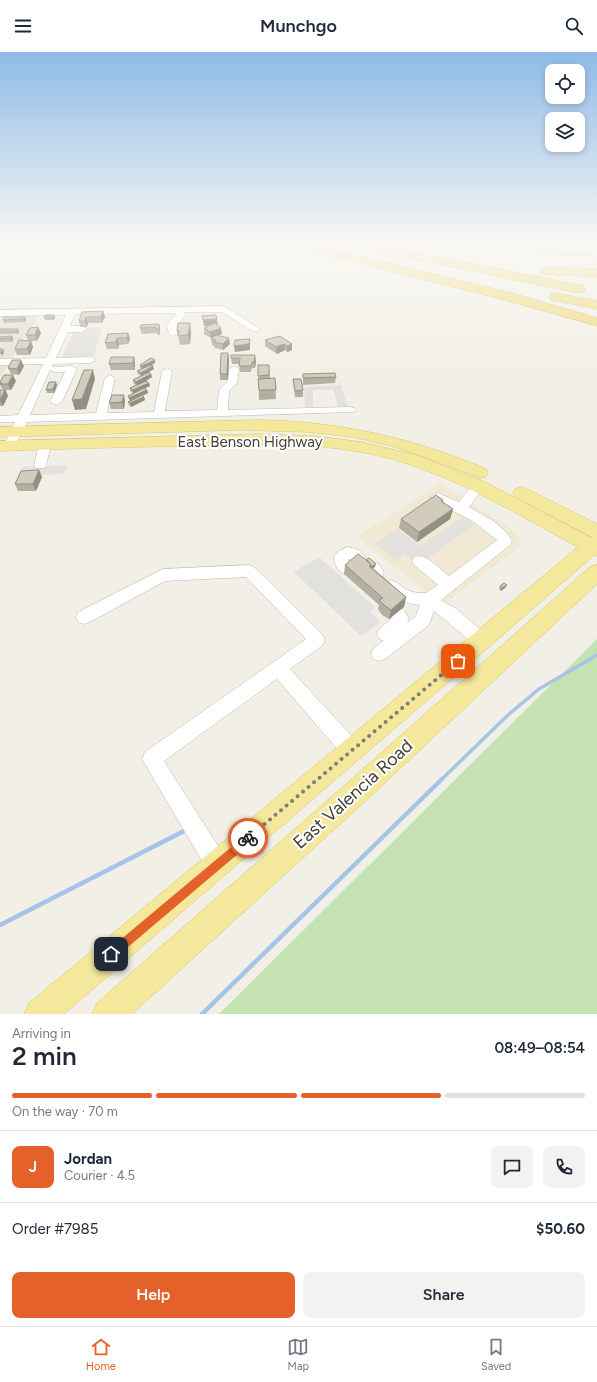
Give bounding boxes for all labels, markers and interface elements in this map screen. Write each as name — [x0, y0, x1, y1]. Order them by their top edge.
icon: menu — [12, 15, 34, 37]
text: Munchgo — [260, 15, 337, 37]
icon: search — [563, 15, 585, 37]
map controls — [545, 64, 585, 152]
button: locate — [545, 64, 585, 104]
button: layers — [545, 112, 585, 152]
street label: East Benson Highway — [177, 433, 323, 451]
pin — [441, 644, 475, 678]
icon: bag — [447, 650, 469, 672]
street label: East Valencia Road — [289, 735, 417, 853]
courier — [228, 818, 268, 858]
icon: bike — [237, 827, 259, 849]
pin — [94, 937, 128, 971]
icon: home — [100, 943, 122, 965]
text: Arriving in — [12, 1026, 71, 1041]
text: 08:49–08:54 — [494, 1039, 585, 1057]
text: 2 min — [12, 1040, 77, 1072]
text: On the way · 70 m — [12, 1104, 118, 1119]
button: chat — [491, 1146, 533, 1188]
button: phone — [543, 1146, 585, 1188]
text: Jordan — [64, 1150, 112, 1168]
text: J — [29, 1158, 37, 1176]
text: Courier · 4.5 — [64, 1168, 135, 1183]
text: Order #7985 — [12, 1220, 98, 1238]
text: $50.60 — [536, 1220, 585, 1238]
button: Help — [12, 1272, 295, 1318]
button: Share — [303, 1272, 585, 1318]
tab: Home — [86, 1336, 116, 1373]
tab: Map — [287, 1336, 309, 1373]
tab: Saved — [481, 1336, 511, 1373]

